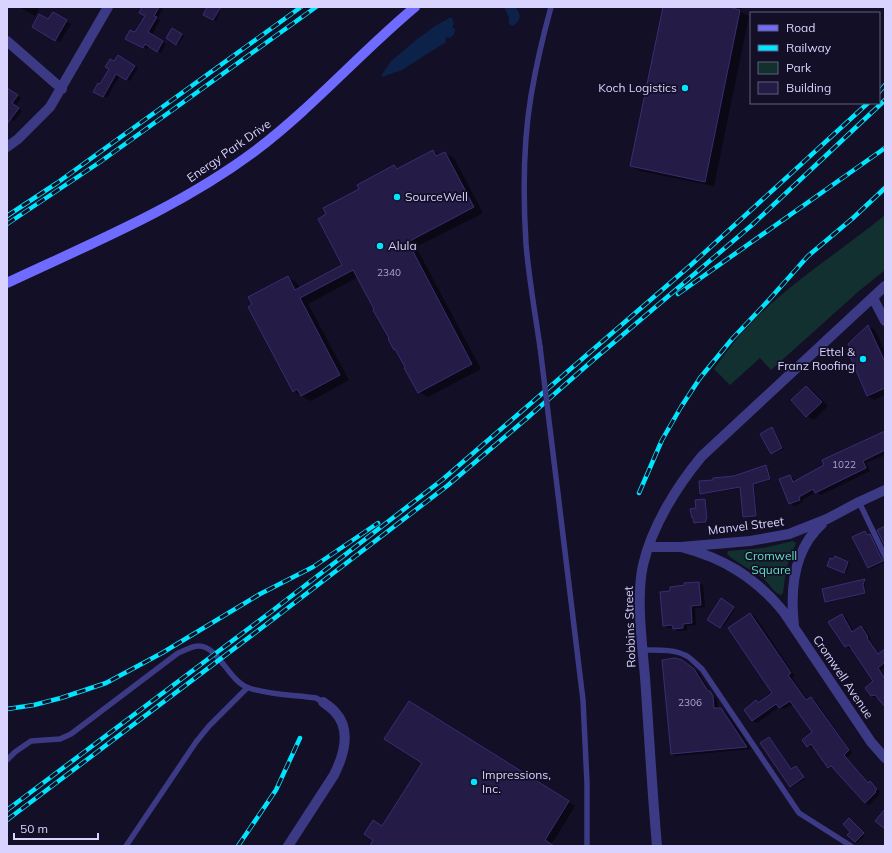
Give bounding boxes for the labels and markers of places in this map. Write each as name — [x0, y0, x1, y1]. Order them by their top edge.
place label: Koch Logistics — [598, 80, 677, 95]
marker: Koch Logistics — [680, 83, 690, 93]
place label: SourceWell — [405, 189, 468, 204]
marker: SourceWell — [392, 192, 402, 202]
place label: Alula — [388, 238, 417, 253]
marker: Alula — [375, 241, 385, 251]
place label: Ettel & Franz Roofing — [778, 344, 856, 373]
marker: Ettel & Franz Roofing — [858, 354, 868, 364]
place label: Impressions, Inc. — [482, 767, 551, 796]
marker: Impressions, Inc. — [469, 777, 479, 787]

